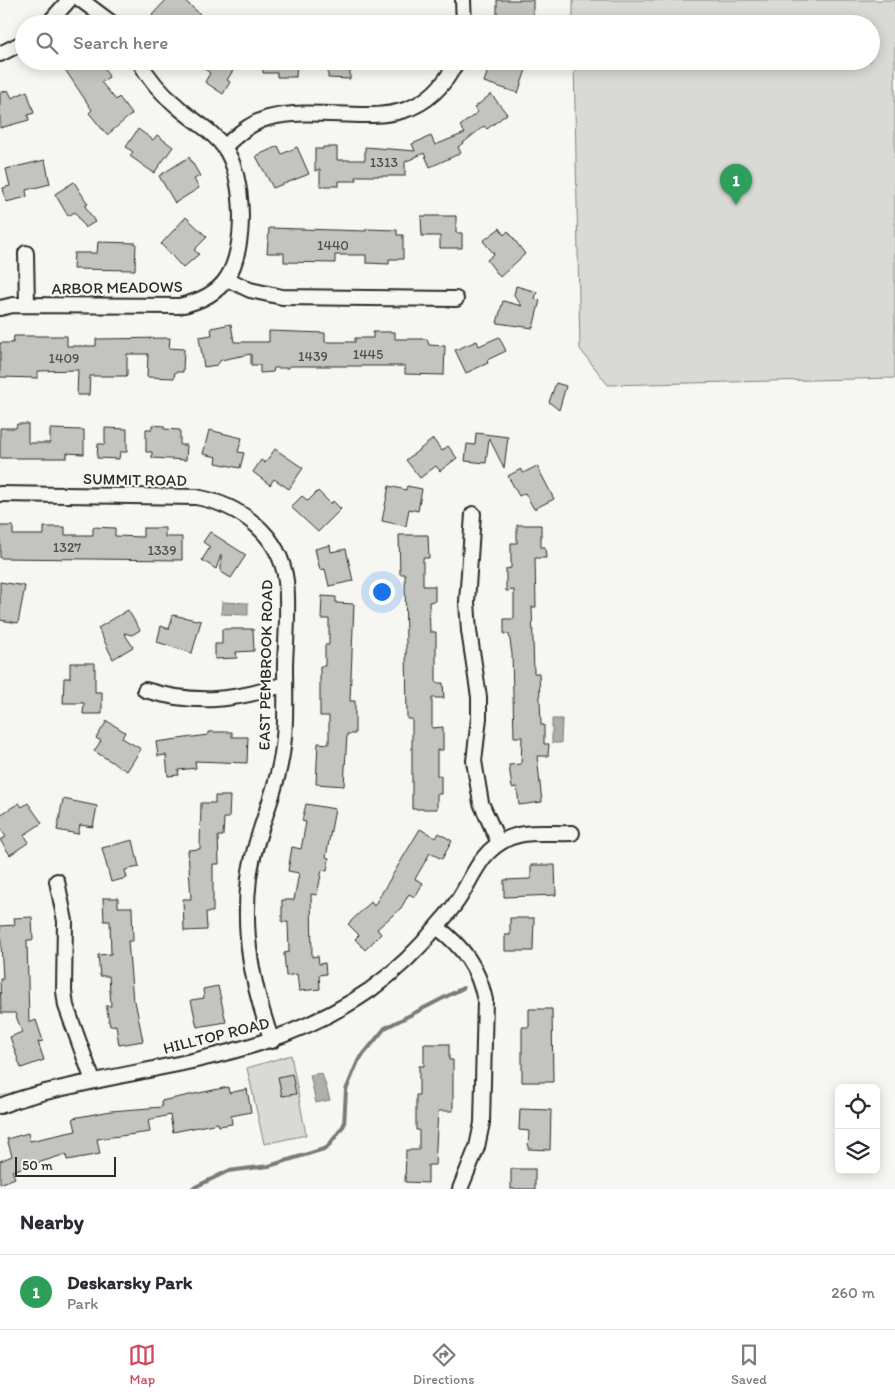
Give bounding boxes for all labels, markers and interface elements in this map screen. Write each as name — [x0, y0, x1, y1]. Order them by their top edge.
search box — [15, 15, 880, 70]
icon: search — [33, 29, 61, 57]
text: Search here — [73, 31, 168, 54]
house number: 1313 — [370, 154, 398, 171]
pin: 1 — [720, 164, 752, 205]
house number: 1440 — [317, 237, 349, 254]
street label: ARBOR MEADOWS — [51, 277, 183, 298]
house number: 1445 — [353, 346, 383, 363]
house number: 1439 — [298, 348, 328, 365]
house number: 1409 — [49, 350, 79, 367]
street label: SUMMIT ROAD — [83, 469, 187, 490]
house number: 1327 — [53, 539, 81, 556]
house number: 1339 — [147, 542, 177, 559]
your location — [369, 579, 395, 605]
street label: EAST PEMBROOK ROAD — [255, 580, 276, 751]
street label: HILLTOP ROAD — [161, 1013, 272, 1058]
map controls — [835, 1084, 880, 1174]
button: locate — [835, 1084, 880, 1129]
button: layers — [835, 1129, 880, 1174]
scale bar — [15, 1154, 116, 1177]
text: 50 m — [22, 1157, 53, 1174]
text: Nearby — [20, 1209, 84, 1234]
text: Deskarsky Park — [67, 1271, 192, 1294]
text: 1 — [32, 1283, 40, 1302]
text: 260 m — [831, 1283, 875, 1302]
text: Park — [67, 1294, 98, 1313]
tab: Map — [128, 1341, 156, 1388]
tab: Directions — [413, 1341, 474, 1388]
tab: Saved — [731, 1341, 767, 1388]

